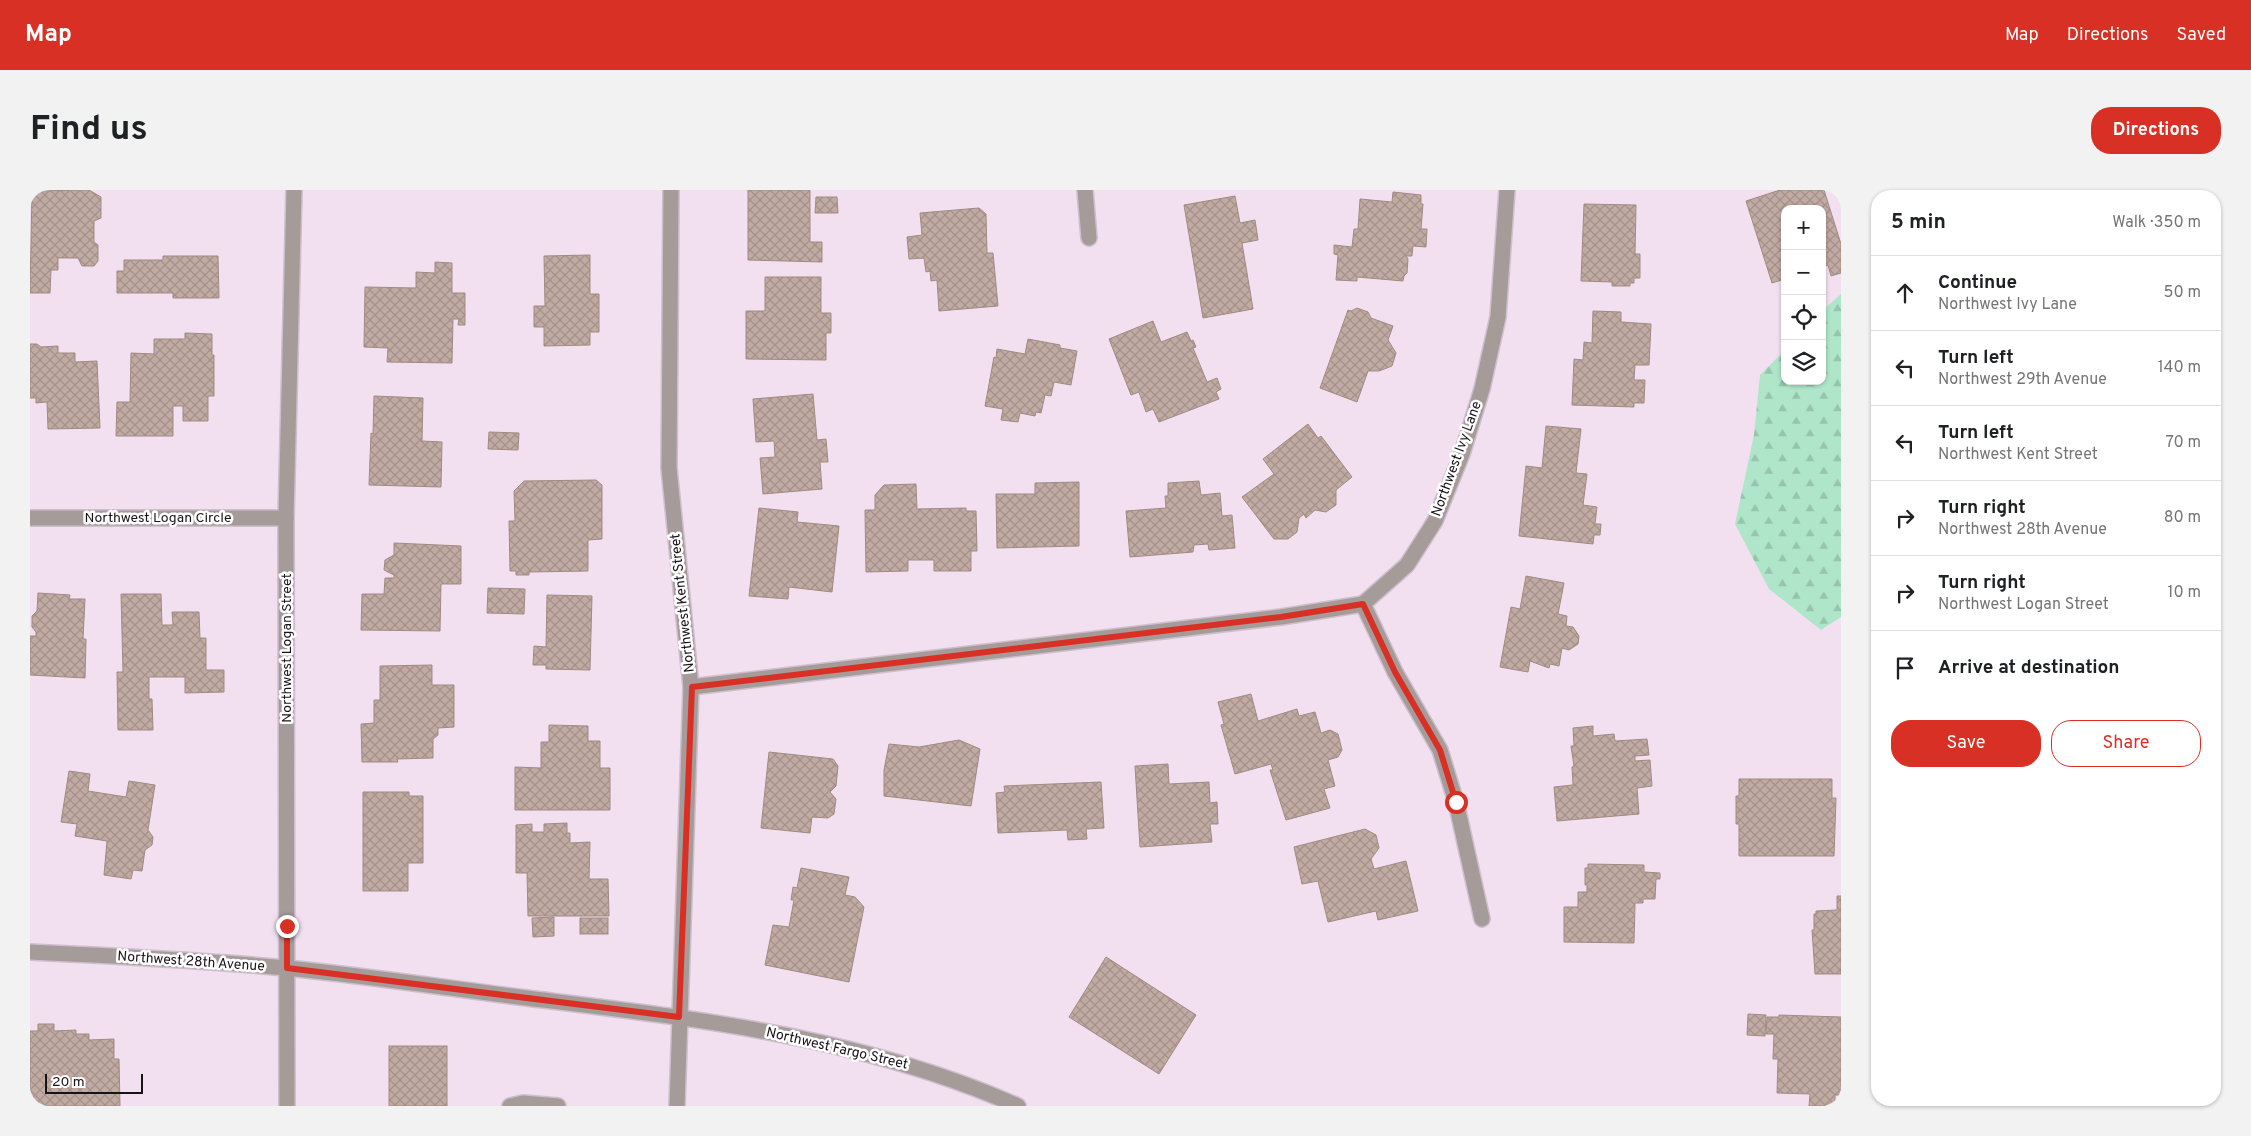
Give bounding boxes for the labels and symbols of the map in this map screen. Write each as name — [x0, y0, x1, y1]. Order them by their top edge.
street label: Northwest Ivy Lane — [1428, 399, 1486, 519]
street label: Northwest Logan Circle — [85, 510, 231, 527]
street label: Northwest Kent Street — [667, 533, 699, 673]
street label: Northwest Logan Street — [279, 573, 296, 723]
route start — [1445, 791, 1468, 814]
route end — [276, 915, 299, 938]
street label: Northwest 28th Avenue — [117, 948, 265, 976]
street label: Northwest Fargo Street — [764, 1024, 910, 1074]
scale bar — [45, 1071, 142, 1094]

